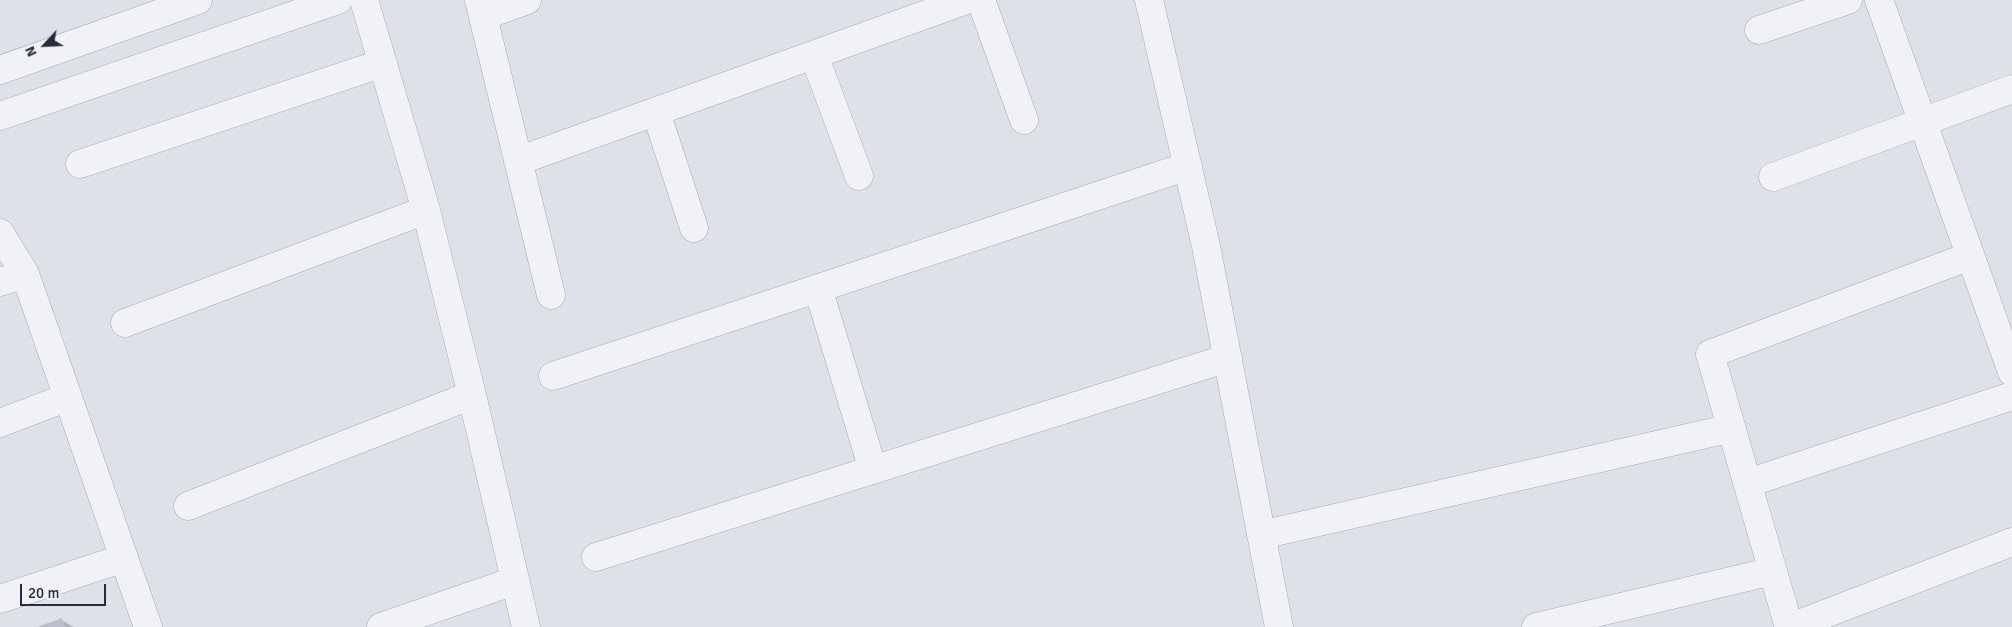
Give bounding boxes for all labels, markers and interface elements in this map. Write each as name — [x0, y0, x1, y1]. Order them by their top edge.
north arrow — [20, 20, 70, 70]
text: N — [21, 44, 41, 60]
scale bar — [22, 574, 109, 606]
text: 20 m — [28, 584, 59, 602]

